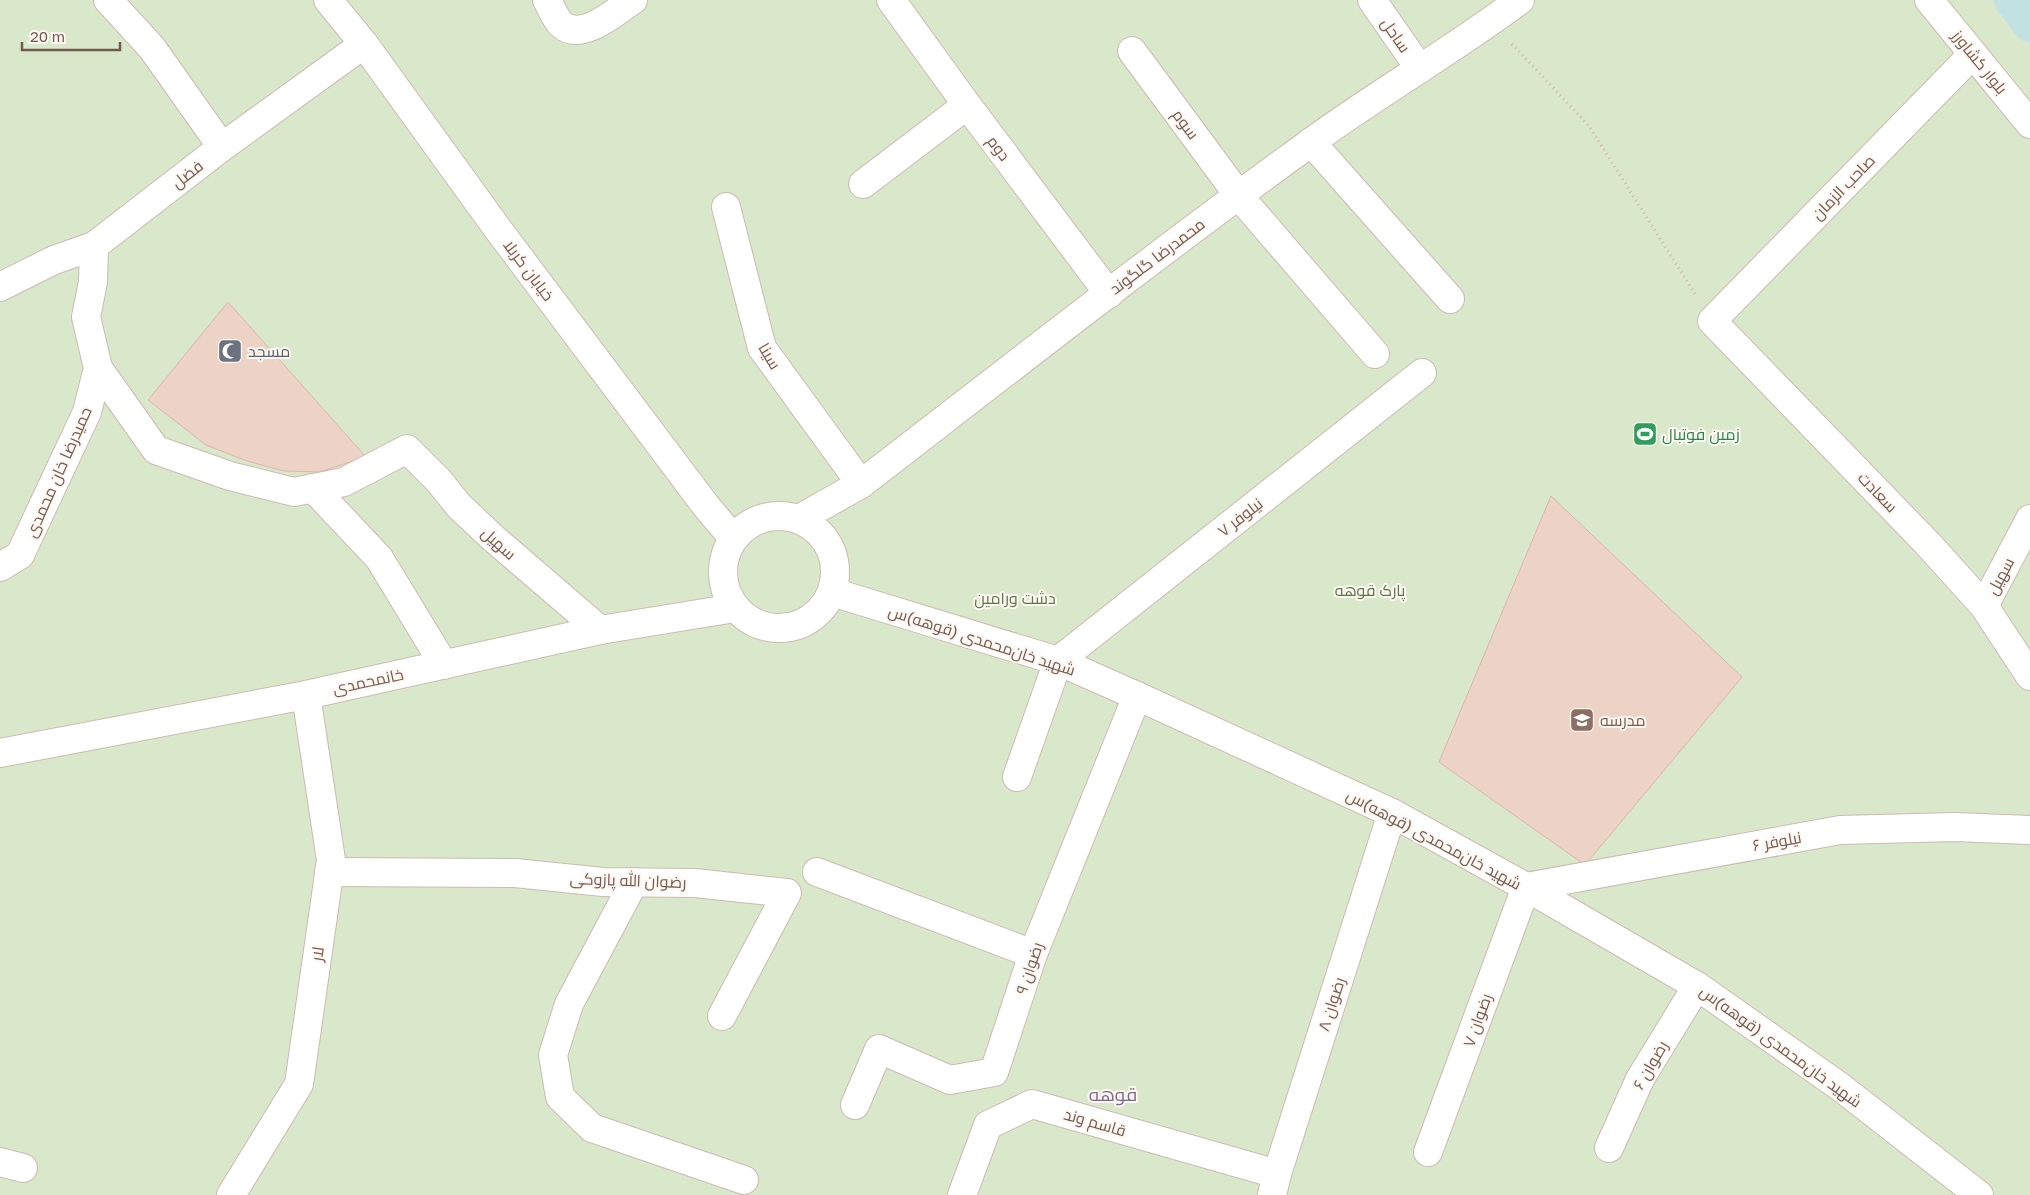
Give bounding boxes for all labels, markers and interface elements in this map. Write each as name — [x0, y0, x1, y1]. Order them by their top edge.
street label: ساحل — [1376, 14, 1415, 57]
scale bar — [22, 20, 120, 52]
street label: بلوار کشاورز — [1948, 25, 2012, 98]
text: 20 m — [30, 27, 65, 45]
street label: سوم — [1167, 105, 1204, 144]
street label: دوم — [981, 131, 1015, 166]
street label: صاحب الزمان — [1807, 150, 1880, 224]
street label: فضل — [167, 155, 207, 193]
street label: محمدرضا گلگوند — [1105, 214, 1209, 298]
street label: خیابان کربلا — [499, 235, 559, 305]
mosque icon: مسجد — [217, 338, 243, 364]
street label: سینا — [754, 339, 786, 373]
place label: مسجد — [248, 341, 290, 361]
street label: حمیدرضا خان محمدی — [20, 404, 97, 541]
sports icon: زمین فوتبال — [1632, 421, 1658, 447]
place label: زمین فوتبال — [1662, 424, 1740, 445]
street label: سعادت — [1854, 468, 1902, 516]
street label: نیلوفر ۷ — [1213, 493, 1267, 541]
street label: سهیل — [477, 522, 520, 564]
street label: سهیل — [1982, 554, 2019, 599]
park label: پارک قوهه — [1335, 580, 1406, 602]
park label: دشت ورامین — [974, 588, 1056, 609]
street label: شهید خان‌محمدی (قوهه)س — [886, 600, 1078, 681]
street label: خانمحمدی — [331, 664, 406, 699]
school or university icon: مدرسه — [1569, 707, 1595, 733]
place label: مدرسه — [1600, 710, 1646, 730]
street label: شهید خان‌محمدی (قوهه)س — [1343, 784, 1525, 895]
street label: نیلوفر ۶ — [1751, 827, 1803, 855]
street label: رضوان الله پازوکی — [569, 868, 687, 894]
street label: رضوان ۹ — [1011, 939, 1048, 997]
street label: لار — [306, 945, 328, 964]
street label: رضوان ۸ — [1313, 975, 1350, 1034]
street label: شهید خان‌محمدی (قوهه)س — [1695, 980, 1866, 1112]
street label: رضوان ۷ — [1458, 990, 1497, 1050]
street label: رضوان ۶ — [1628, 1037, 1673, 1094]
district label: قوهه — [1089, 1082, 1137, 1106]
street label: قاسم وند — [1061, 1104, 1128, 1142]

